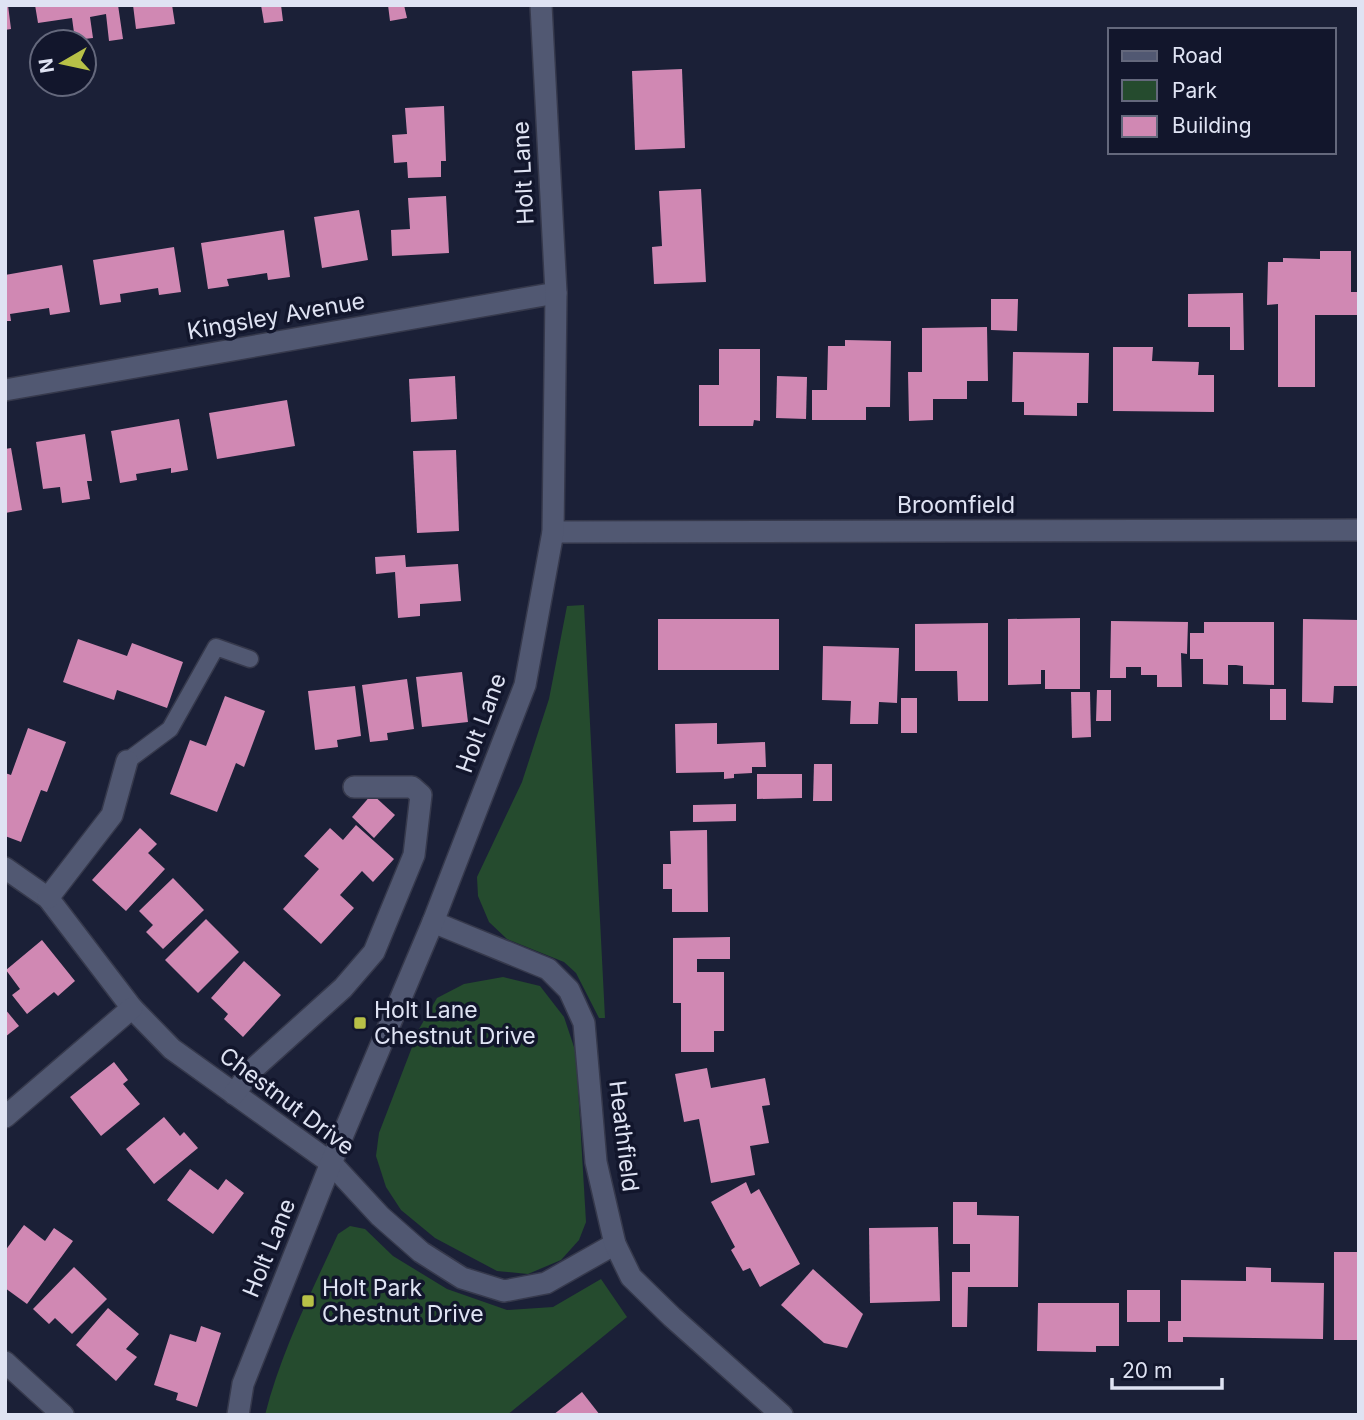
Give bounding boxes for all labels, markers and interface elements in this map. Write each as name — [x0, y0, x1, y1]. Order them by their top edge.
north arrow — [28, 28, 98, 98]
legend — [1108, 28, 1336, 154]
text: Road — [1172, 43, 1223, 68]
text: N — [34, 57, 59, 75]
text: Park — [1172, 78, 1217, 103]
text: Building — [1172, 113, 1252, 138]
street label: Holt Lane — [506, 120, 540, 226]
street label: Kingsley Avenue — [185, 287, 367, 345]
street label: Broomfield — [897, 491, 1015, 519]
street label: Holt Lane — [450, 669, 512, 777]
place label: Holt Lane Chestnut Drive — [374, 996, 536, 1050]
marker: Holt Lane Chestnut Drive — [352, 1015, 368, 1031]
street label: Chestnut Drive — [214, 1041, 360, 1161]
street label: Heathfield — [603, 1079, 645, 1193]
street label: Holt Lane — [237, 1195, 301, 1301]
place label: Holt Park Chestnut Drive — [322, 1274, 484, 1328]
marker: Holt Park Chestnut Drive — [300, 1293, 316, 1309]
scale bar — [1112, 1346, 1222, 1390]
text: 20 m — [1122, 1358, 1172, 1383]

